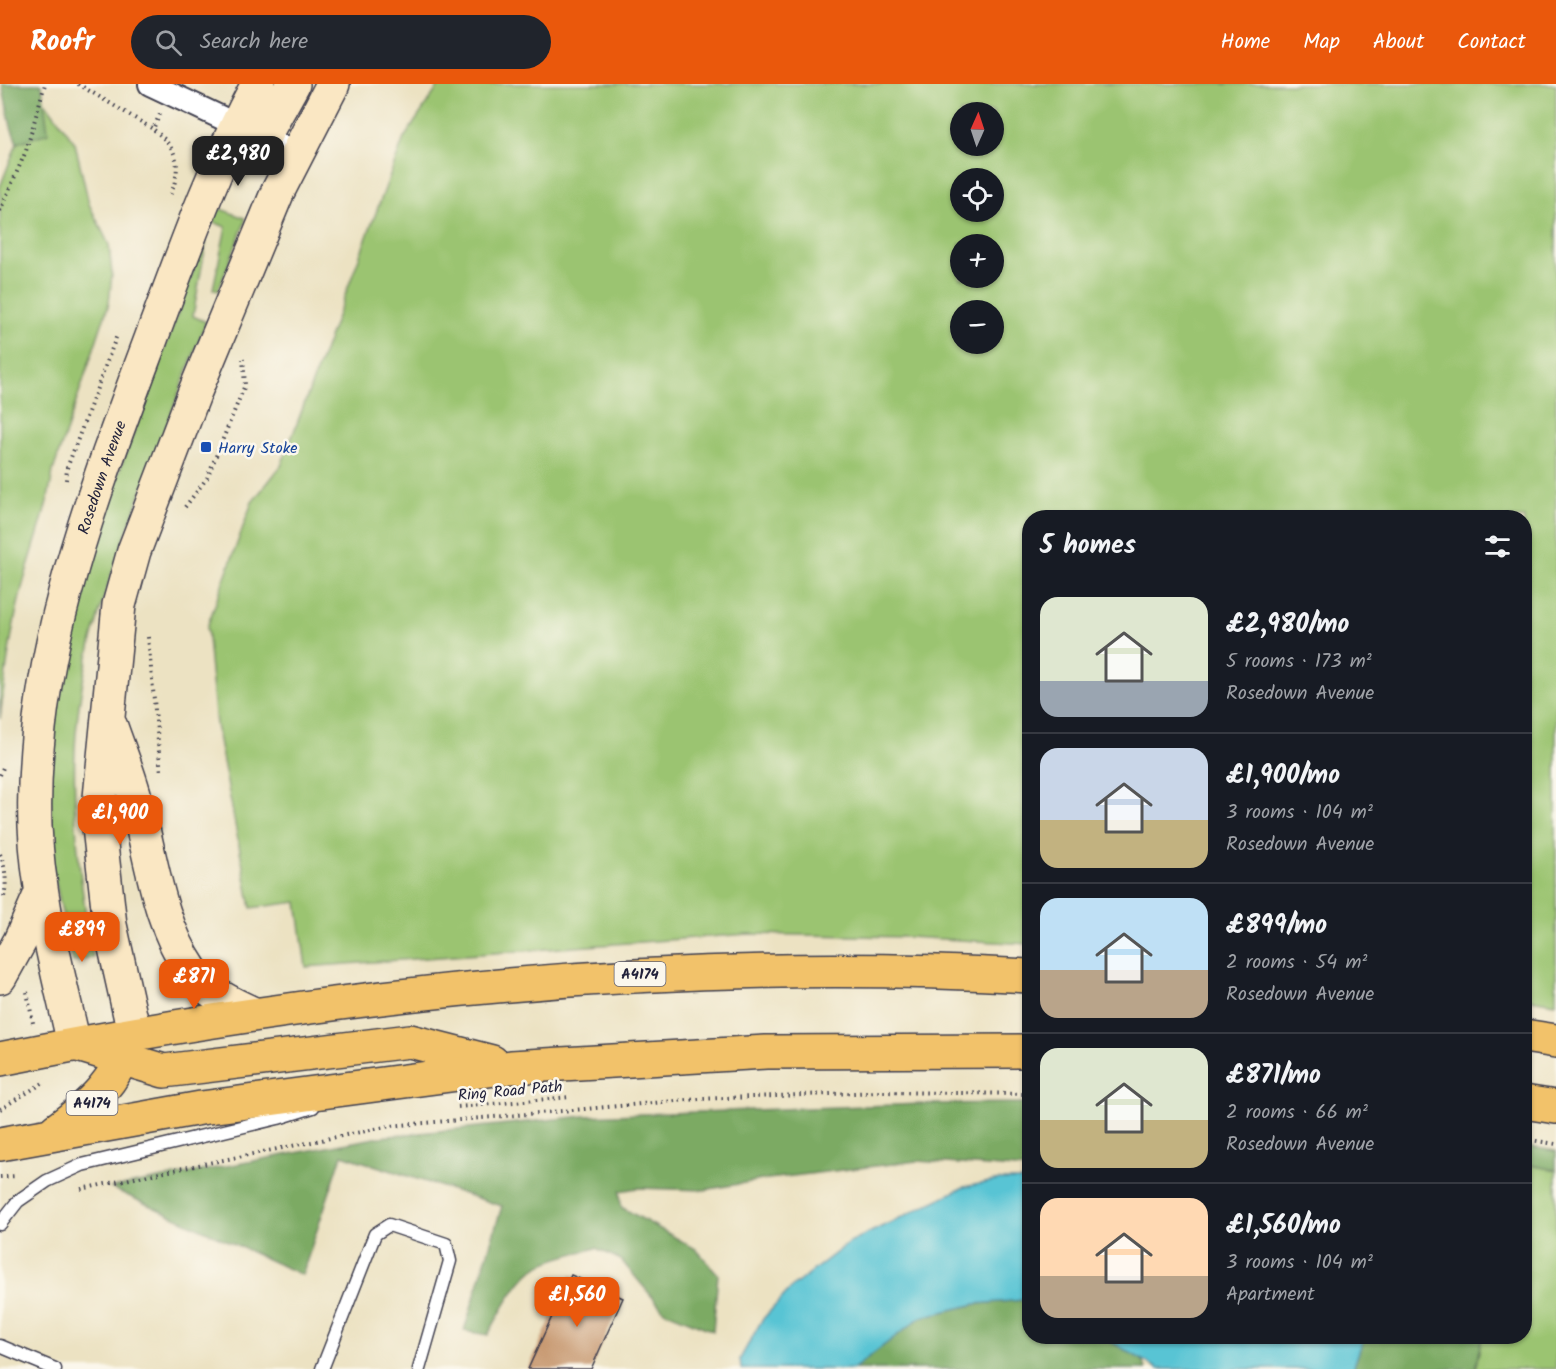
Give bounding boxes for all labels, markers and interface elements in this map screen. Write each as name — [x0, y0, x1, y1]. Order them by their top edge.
search box — [131, 15, 551, 69]
text: Roofr — [30, 20, 95, 65]
text: Search here — [200, 25, 308, 60]
icon: search — [152, 26, 185, 59]
text: Home — [1221, 26, 1270, 59]
text: Map — [1303, 26, 1340, 59]
text: About — [1373, 26, 1424, 59]
text: Contact — [1457, 26, 1526, 59]
north arrow — [950, 102, 1004, 156]
map controls — [950, 102, 1004, 354]
pin: £2,980 — [189, 136, 287, 187]
text: £2,980 — [206, 139, 270, 171]
button: locate — [950, 168, 1004, 222]
button: + — [950, 234, 1004, 288]
button: − — [950, 300, 1004, 354]
street label: Rosedown Avenue — [72, 417, 134, 538]
place label: Harry Stoke — [218, 436, 297, 461]
marker: Harry Stoke — [199, 440, 213, 454]
text: 5 homes — [1040, 525, 1136, 567]
icon: filters — [1481, 530, 1514, 563]
text: £2,980/mo — [1226, 604, 1349, 646]
icon: home — [1088, 621, 1160, 693]
text: 5 rooms · 173 m² — [1226, 646, 1372, 678]
text: Rosedown Avenue — [1226, 678, 1374, 710]
text: £1,900/mo — [1226, 755, 1340, 797]
icon: home — [1088, 772, 1160, 844]
pin: £1,900 — [71, 795, 169, 846]
text: 3 rooms · 104 m² — [1226, 797, 1373, 829]
text: £1,900 — [92, 798, 148, 830]
text: Rosedown Avenue — [1226, 829, 1374, 861]
text: £899/mo — [1226, 905, 1327, 947]
pin: £899 — [46, 912, 118, 963]
text: £899 — [59, 915, 105, 947]
icon: home — [1088, 922, 1160, 994]
text: 2 rooms · 54 m² — [1226, 947, 1367, 979]
pin: £871 — [158, 959, 230, 1010]
text: £871 — [173, 962, 215, 994]
road number: A4174 — [614, 962, 666, 986]
text: Rosedown Avenue — [1226, 979, 1374, 1011]
text: £871/mo — [1226, 1055, 1321, 1097]
icon: home — [1088, 1072, 1160, 1144]
street label: Ring Road Path — [457, 1074, 564, 1109]
road number: A4174 — [66, 1091, 118, 1115]
text: 2 rooms · 66 m² — [1226, 1097, 1368, 1129]
text: Rosedown Avenue — [1226, 1129, 1374, 1161]
text: £1,560/mo — [1226, 1205, 1341, 1247]
icon: home — [1088, 1222, 1160, 1294]
text: 3 rooms · 104 m² — [1226, 1247, 1373, 1279]
pin: £1,560 — [528, 1277, 626, 1328]
text: Apartment — [1226, 1279, 1315, 1311]
text: £1,560 — [548, 1280, 606, 1312]

